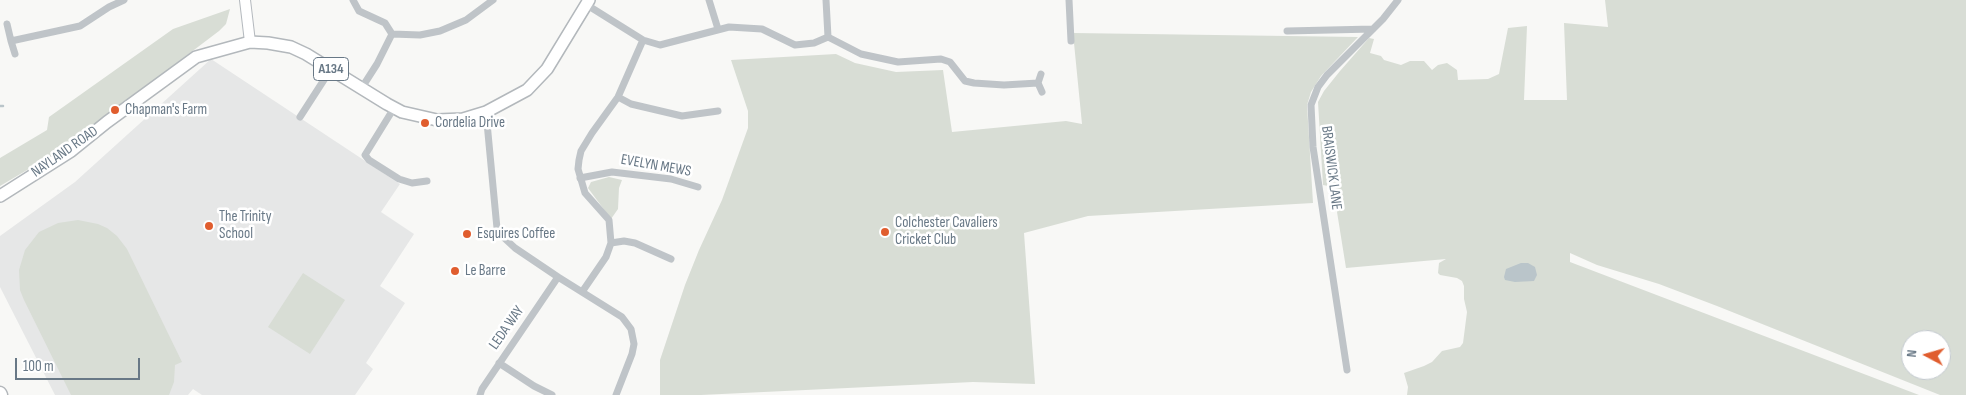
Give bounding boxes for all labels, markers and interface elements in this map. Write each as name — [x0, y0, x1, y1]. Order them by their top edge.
road number: A134 — [314, 58, 348, 80]
place label: Chapman's Farm — [125, 101, 207, 119]
marker: Chapman's Farm — [109, 104, 121, 116]
place label: Cordelia Drive — [435, 114, 505, 132]
marker: Cordelia Drive — [419, 117, 431, 129]
street label: NAYLAND ROAD — [28, 122, 102, 182]
street label: BRAISWICK LANE — [1317, 125, 1345, 211]
street label: EVELYN MEWS — [619, 151, 693, 181]
place label: The Trinity School — [219, 208, 271, 243]
place label: Colchester Cavaliers Cricket Club — [895, 214, 998, 249]
marker: The Trinity School — [203, 220, 215, 232]
place label: Esquires Coffee — [477, 225, 555, 243]
marker: Colchester Cavaliers Cricket Club — [879, 226, 891, 238]
marker: Esquires Coffee — [461, 228, 473, 240]
place label: Le Barre — [465, 262, 506, 280]
marker: Le Barre — [449, 265, 461, 277]
street label: LEDA WAY — [486, 303, 528, 353]
north arrow — [1901, 330, 1951, 380]
scale bar — [18, 348, 142, 380]
text: N — [1903, 349, 1920, 358]
text: 100 m — [23, 357, 54, 376]

